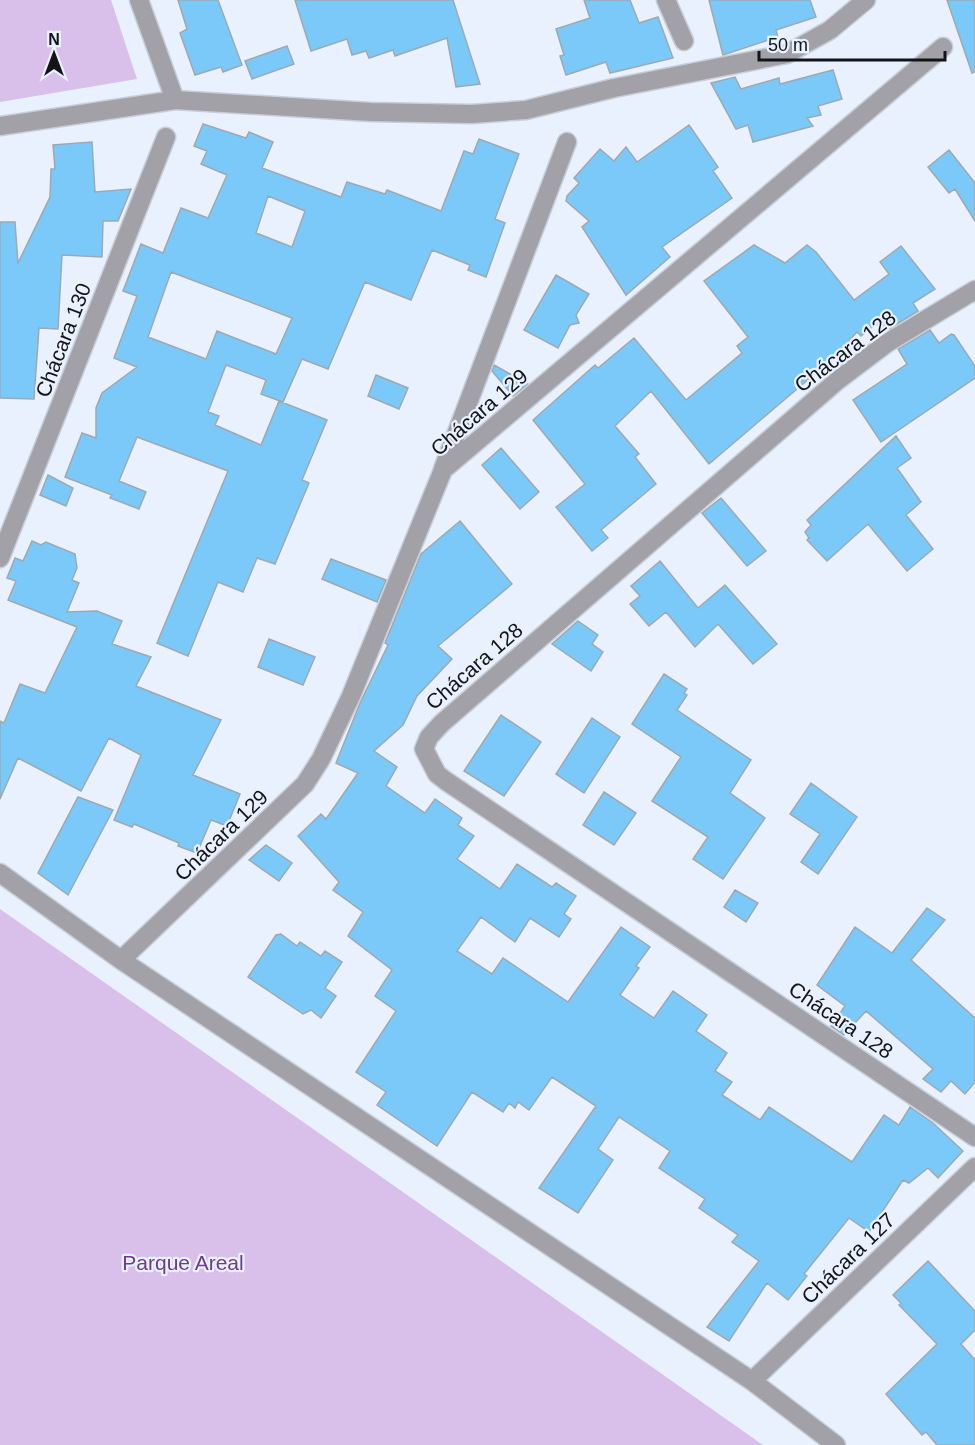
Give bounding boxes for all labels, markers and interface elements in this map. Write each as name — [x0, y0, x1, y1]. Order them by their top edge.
north arrow — [24, 24, 84, 84]
scale bar — [759, 24, 945, 62]
text: N — [48, 31, 60, 48]
text: 50 m — [768, 35, 808, 55]
street label: Chácara 130 — [31, 280, 95, 400]
street label: Chácara 128 — [790, 306, 900, 396]
street label: Chácara 129 — [426, 364, 532, 460]
street label: Chácara 128 — [421, 618, 527, 714]
street label: Chácara 129 — [170, 785, 272, 885]
street label: Chácara 128 — [785, 977, 897, 1063]
street label: Chácara 127 — [797, 1208, 899, 1308]
park label: Parque Areal — [122, 1251, 244, 1274]

